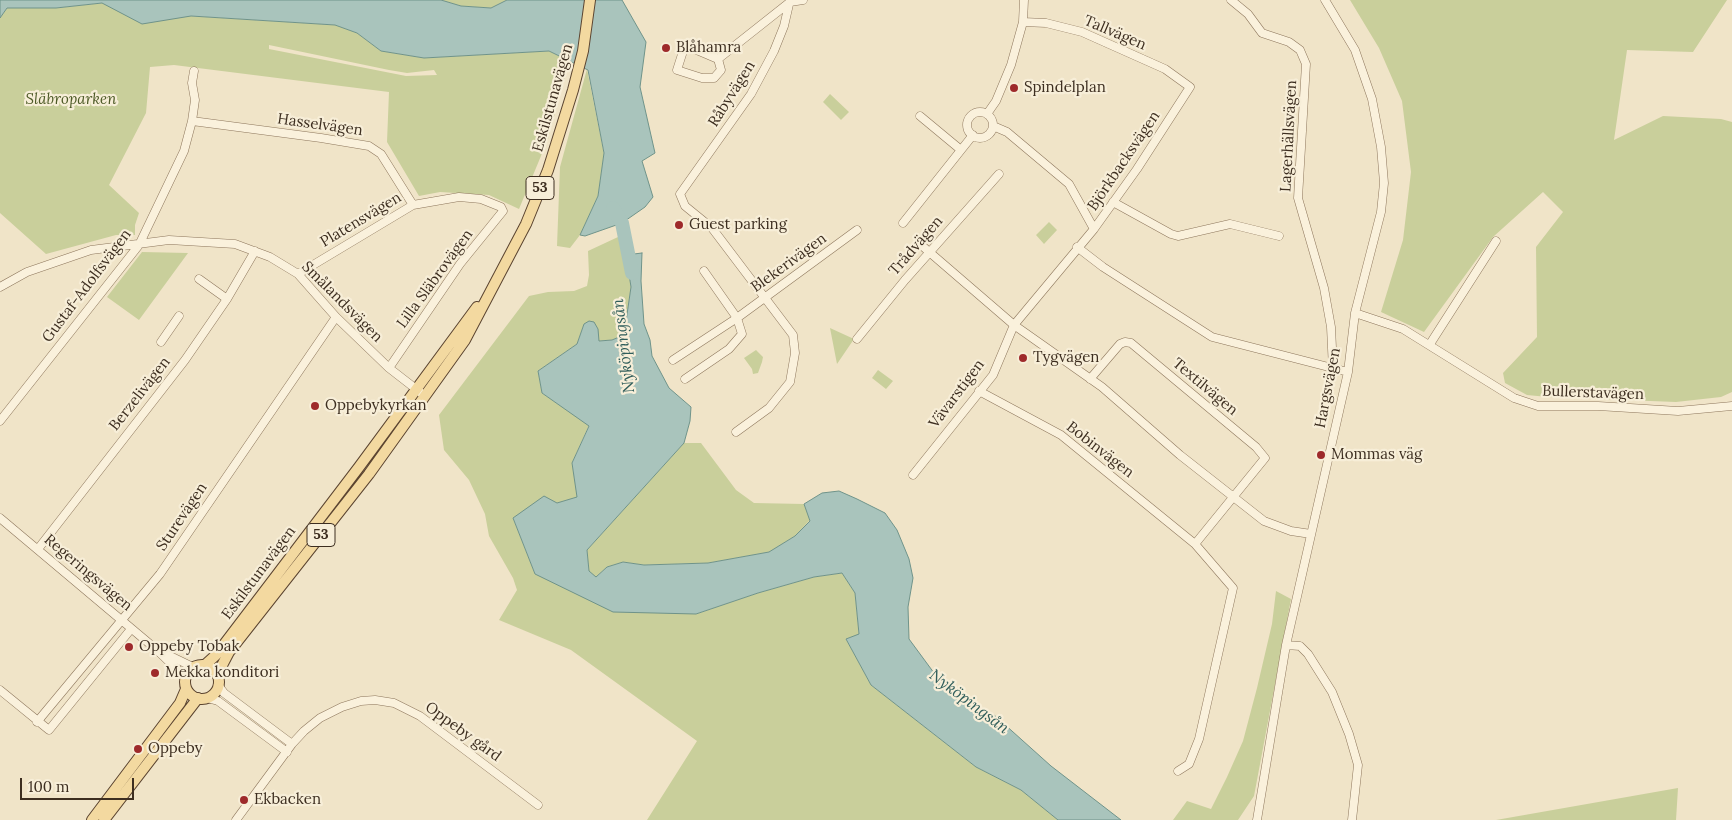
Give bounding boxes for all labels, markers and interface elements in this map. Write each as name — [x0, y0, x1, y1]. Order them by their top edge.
street label: Tallvägen — [1081, 12, 1149, 54]
place label: Blåhamra — [676, 39, 741, 57]
street label: Eskilstunavägen — [529, 42, 577, 154]
marker: Blåhamra — [660, 42, 672, 54]
street label: Råbyvägen — [705, 58, 759, 130]
place label: Spindelplan — [1024, 79, 1106, 97]
street label: Lagerhällsvägen — [1277, 80, 1301, 192]
marker: Spindelplan — [1008, 82, 1020, 94]
park label: Släbroparken — [26, 91, 116, 109]
street label: Björkbacksvägen — [1084, 108, 1164, 214]
street label: Hasselvägen — [276, 110, 364, 140]
road number: 53 — [526, 177, 554, 200]
street label: Platensvägen — [317, 189, 405, 251]
street label: Trådvägen — [885, 213, 947, 279]
place label: Guest parking — [689, 216, 787, 234]
marker: Guest parking — [673, 219, 685, 231]
street label: Gustaf-Adolfsvägen — [39, 226, 135, 346]
street label: Lilla Släbrovägen — [393, 226, 477, 332]
street label: Blekerivägen — [748, 230, 830, 296]
street label: Smålandsvägen — [298, 258, 386, 346]
water label: Nyköpingsån — [609, 298, 639, 394]
street label: Hargsvägen — [1311, 346, 1345, 430]
place label: Tygvägen — [1033, 349, 1099, 367]
marker: Tygvägen — [1017, 352, 1029, 364]
street label: Berzelivägen — [106, 354, 174, 434]
street label: Textilvägen — [1169, 355, 1241, 419]
street label: Vävarstigen — [925, 356, 989, 432]
street label: Bullerstavägen — [1542, 382, 1644, 404]
place label: Oppebykyrkan — [325, 397, 427, 415]
marker: Oppebykyrkan — [309, 400, 321, 412]
street label: Bobinvägen — [1063, 418, 1137, 482]
place label: Mommas väg — [1331, 446, 1422, 464]
marker: Mommas väg — [1315, 449, 1327, 461]
street label: Sturevägen — [153, 480, 211, 554]
street label: Eskilstunavägen — [218, 523, 300, 623]
road number: 53 — [307, 524, 335, 546]
street label: Regeringsvägen — [40, 531, 136, 615]
place label: Oppeby Tobak — [139, 638, 240, 656]
marker: Oppeby Tobak — [123, 641, 135, 653]
place label: Mekka konditori — [165, 664, 279, 682]
water label: Nyköpingsån — [925, 666, 1013, 738]
marker: Mekka konditori — [149, 667, 161, 679]
street label: Oppeby gård — [421, 698, 505, 766]
place label: Oppeby — [148, 740, 202, 758]
marker: Oppeby — [132, 743, 144, 755]
scale bar — [22, 768, 136, 800]
text: 100 m — [28, 777, 69, 796]
place label: Ekbacken — [254, 791, 321, 809]
marker: Ekbacken — [238, 794, 250, 806]

